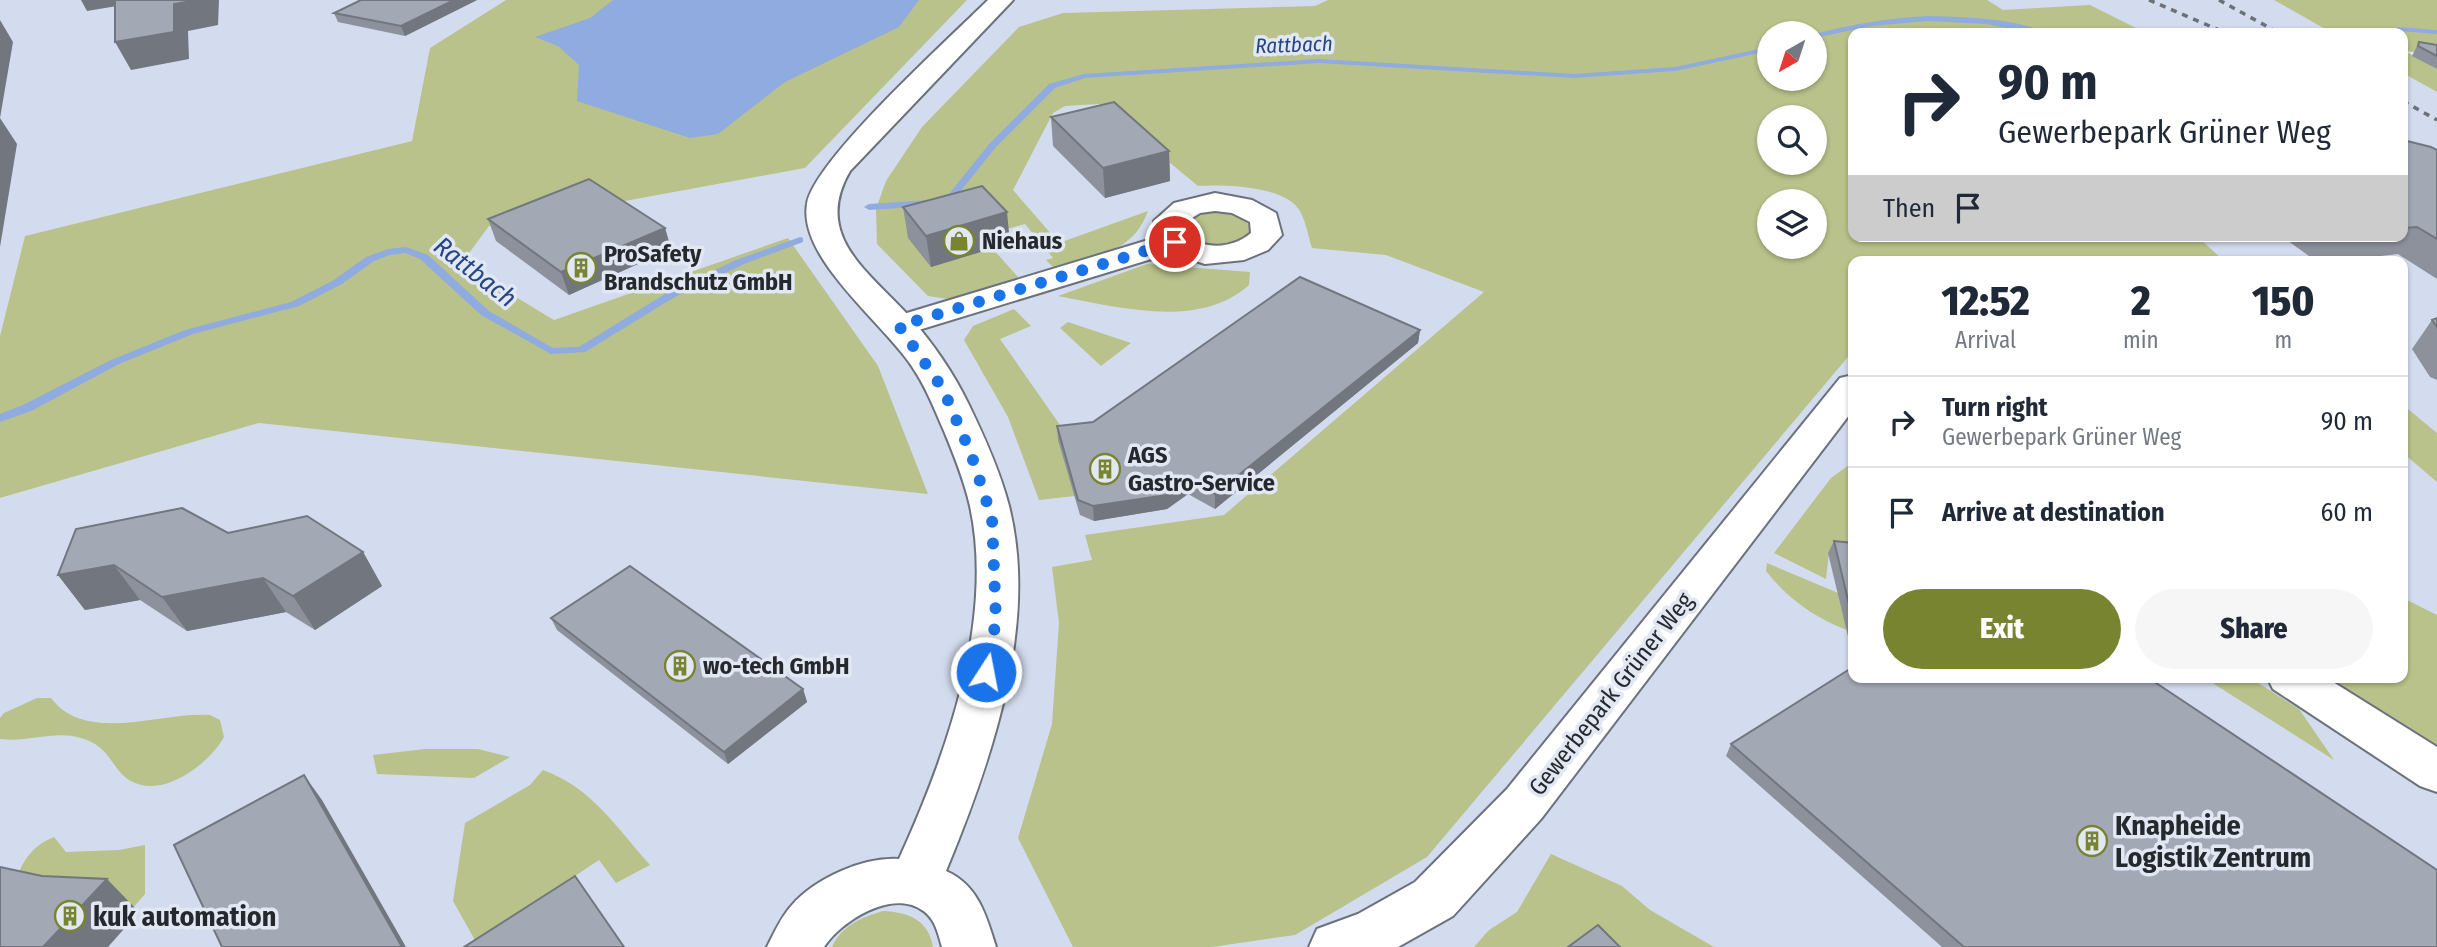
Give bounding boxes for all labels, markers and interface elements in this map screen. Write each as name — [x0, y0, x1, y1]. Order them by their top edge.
north arrow — [1757, 21, 1827, 91]
map controls — [1757, 21, 1827, 259]
water label: Rattbach — [1255, 31, 1333, 59]
text: 90 m — [1998, 53, 2098, 112]
icon: right — [1883, 56, 1974, 147]
button: search — [1757, 105, 1827, 175]
text: Gewerbepark Grüner Weg — [1998, 113, 2331, 151]
button: layers — [1757, 189, 1827, 259]
icon: arrive — [1949, 189, 1987, 227]
text: Then — [1883, 193, 1935, 224]
pin — [1145, 212, 1205, 272]
icon: arrive — [1156, 223, 1194, 261]
shop icon: Niehaus — [942, 224, 976, 258]
place label: Niehaus — [982, 227, 1063, 255]
water label: Rattbach — [428, 230, 522, 314]
place label: ProSafety Brandschutz GmbH — [604, 240, 793, 296]
building icon: ProSafety Brandschutz GmbH — [564, 251, 598, 285]
text: 12:52 — [1941, 276, 2030, 326]
text: 2 — [2131, 276, 2151, 326]
text: 150 — [2252, 276, 2315, 326]
text: Arrival — [1955, 326, 2016, 354]
text: min — [2123, 326, 2159, 354]
text: m — [2274, 326, 2292, 354]
text: Turn right — [1942, 392, 2048, 423]
icon: right — [1883, 403, 1921, 441]
text: 90 m — [2321, 406, 2373, 437]
text: Gewerbepark Grüner Weg — [1942, 423, 2181, 451]
place label: AGS Gastro-Service — [1127, 441, 1275, 497]
building icon: AGS Gastro-Service — [1088, 452, 1122, 486]
icon: arrive — [1883, 494, 1921, 532]
text: Arrive at destination — [1942, 497, 2165, 528]
text: 60 m — [2320, 497, 2373, 528]
street label: Gewerbepark Grüner Weg — [1523, 586, 1699, 801]
button: Exit — [1883, 589, 2121, 669]
button: Share — [2135, 589, 2373, 669]
position arrow — [949, 635, 1023, 709]
building icon: wo-tech GmbH — [663, 649, 697, 683]
place label: wo-tech GmbH — [703, 652, 849, 680]
place label: Knapheide Logistik Zentrum — [2115, 809, 2311, 874]
building icon: Knapheide Logistik Zentrum — [2075, 824, 2109, 858]
building icon: kuk automation — [53, 899, 87, 933]
place label: kuk automation — [93, 900, 276, 933]

